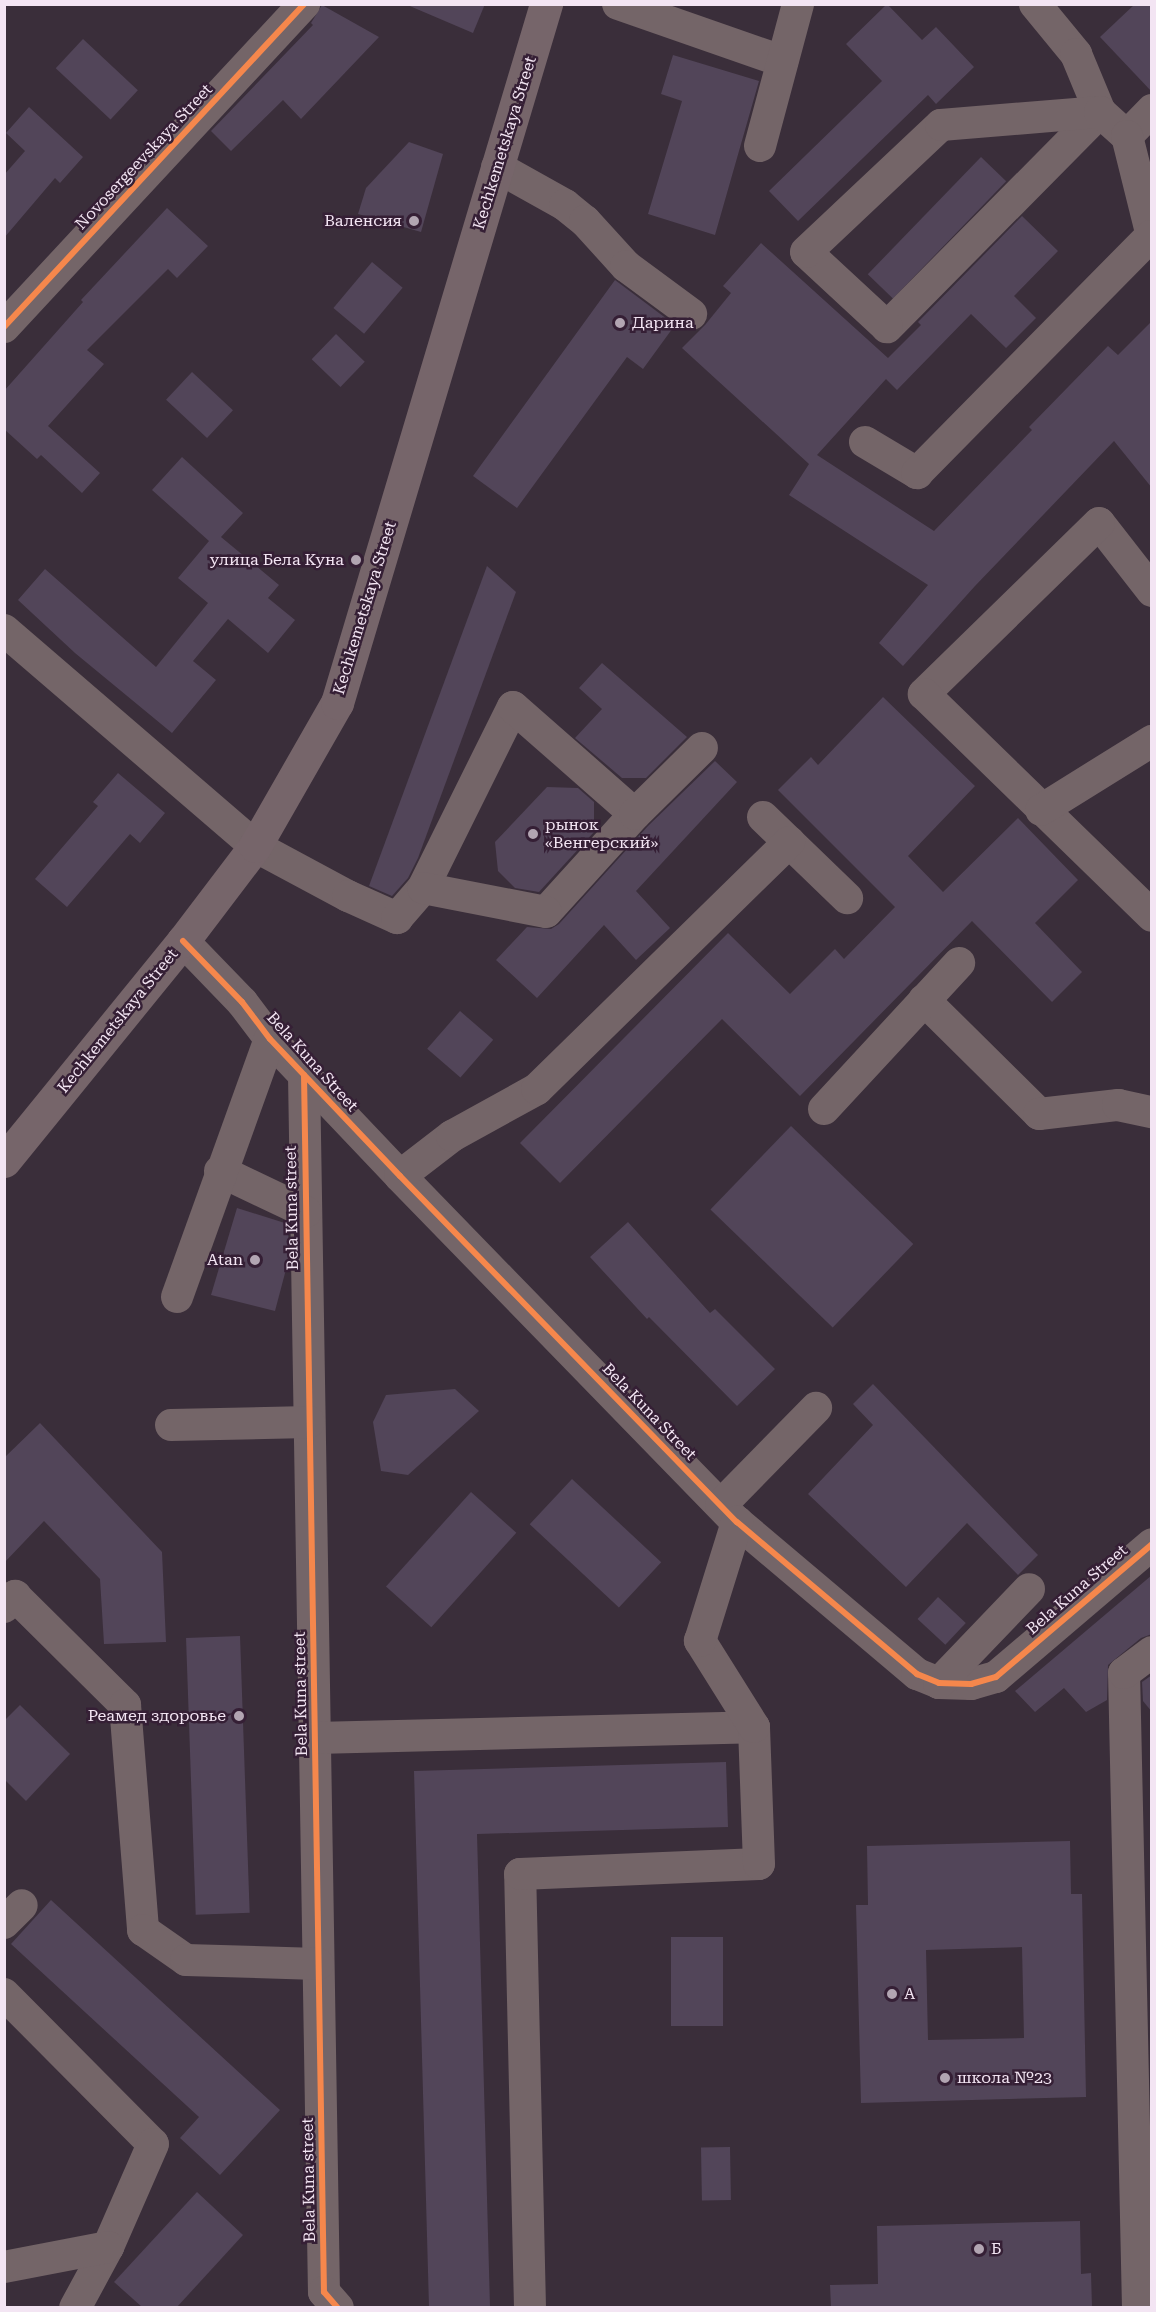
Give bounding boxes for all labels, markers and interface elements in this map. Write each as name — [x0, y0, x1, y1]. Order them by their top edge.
street label: Kechkemetskaya Street — [469, 54, 541, 232]
street label: Novosergeevskaya Street — [71, 80, 217, 234]
place label: Валенсия — [324, 211, 402, 231]
marker: Валенсия — [407, 214, 421, 228]
place label: Дарина — [632, 313, 694, 333]
marker: Дарина — [613, 316, 627, 330]
street label: Kechkemetskaya Street — [329, 519, 401, 697]
place label: улица Бела Куна — [210, 550, 344, 570]
marker: улица Бела Куна — [349, 553, 363, 567]
place label: рынок «Венгерский» — [545, 815, 658, 853]
marker: рынок «Венгерский» — [526, 827, 540, 841]
street label: Kechkemetskaya Street — [54, 945, 182, 1097]
street label: Bela Kuna Street — [262, 1008, 362, 1116]
street label: Bela Kuna street — [281, 1145, 303, 1271]
place label: Аtan — [207, 1250, 243, 1270]
marker: Аtan — [248, 1253, 262, 1267]
street label: Bela Kuna Street — [598, 1360, 700, 1464]
street label: Bela Kuna Street — [1023, 1541, 1131, 1639]
street label: Bela Kuna street — [290, 1631, 312, 1757]
place label: Реамед здоровье — [88, 1706, 226, 1726]
marker: Реамед здоровье — [230, 1707, 248, 1725]
place label: А — [904, 1984, 915, 2004]
marker: А — [885, 1987, 899, 2001]
place label: школа №23 — [957, 2068, 1052, 2088]
marker: школа №23 — [938, 2071, 952, 2085]
street label: Bela Kuna street — [298, 2117, 320, 2243]
place label: Б — [991, 2239, 1001, 2259]
marker: Б — [972, 2242, 986, 2256]

